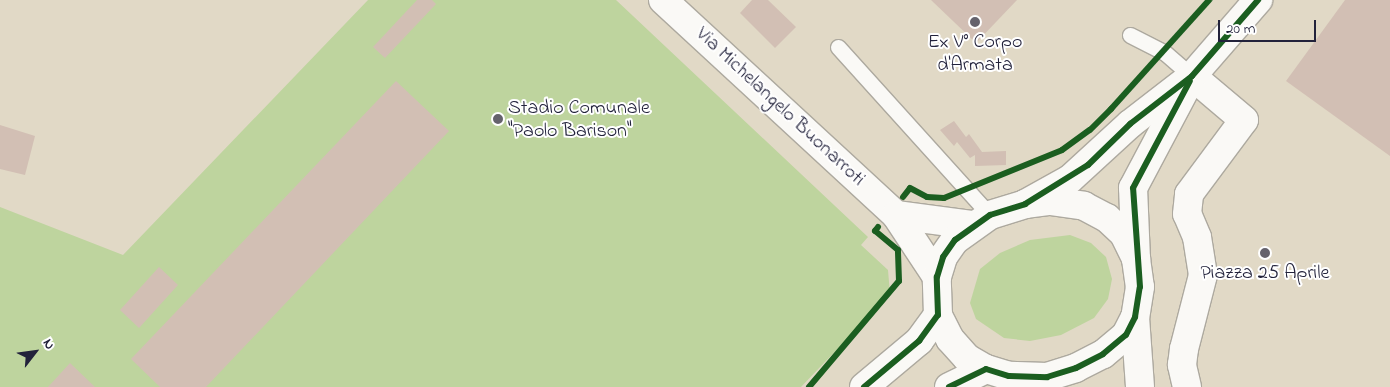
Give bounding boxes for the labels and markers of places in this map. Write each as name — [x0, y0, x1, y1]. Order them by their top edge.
marker: Ex V° Corpo d'Armata — [969, 16, 981, 28]
place label: Ex V° Corpo d'Armata — [928, 30, 1022, 77]
place label: Stadio Comunale "Paolo Barison" — [508, 96, 650, 143]
marker: Stadio Comunale "Paolo Barison" — [492, 113, 504, 125]
marker: Piazza 25 Aprile — [1259, 247, 1271, 259]
place label: Piazza 25 Aprile — [1200, 261, 1330, 285]

